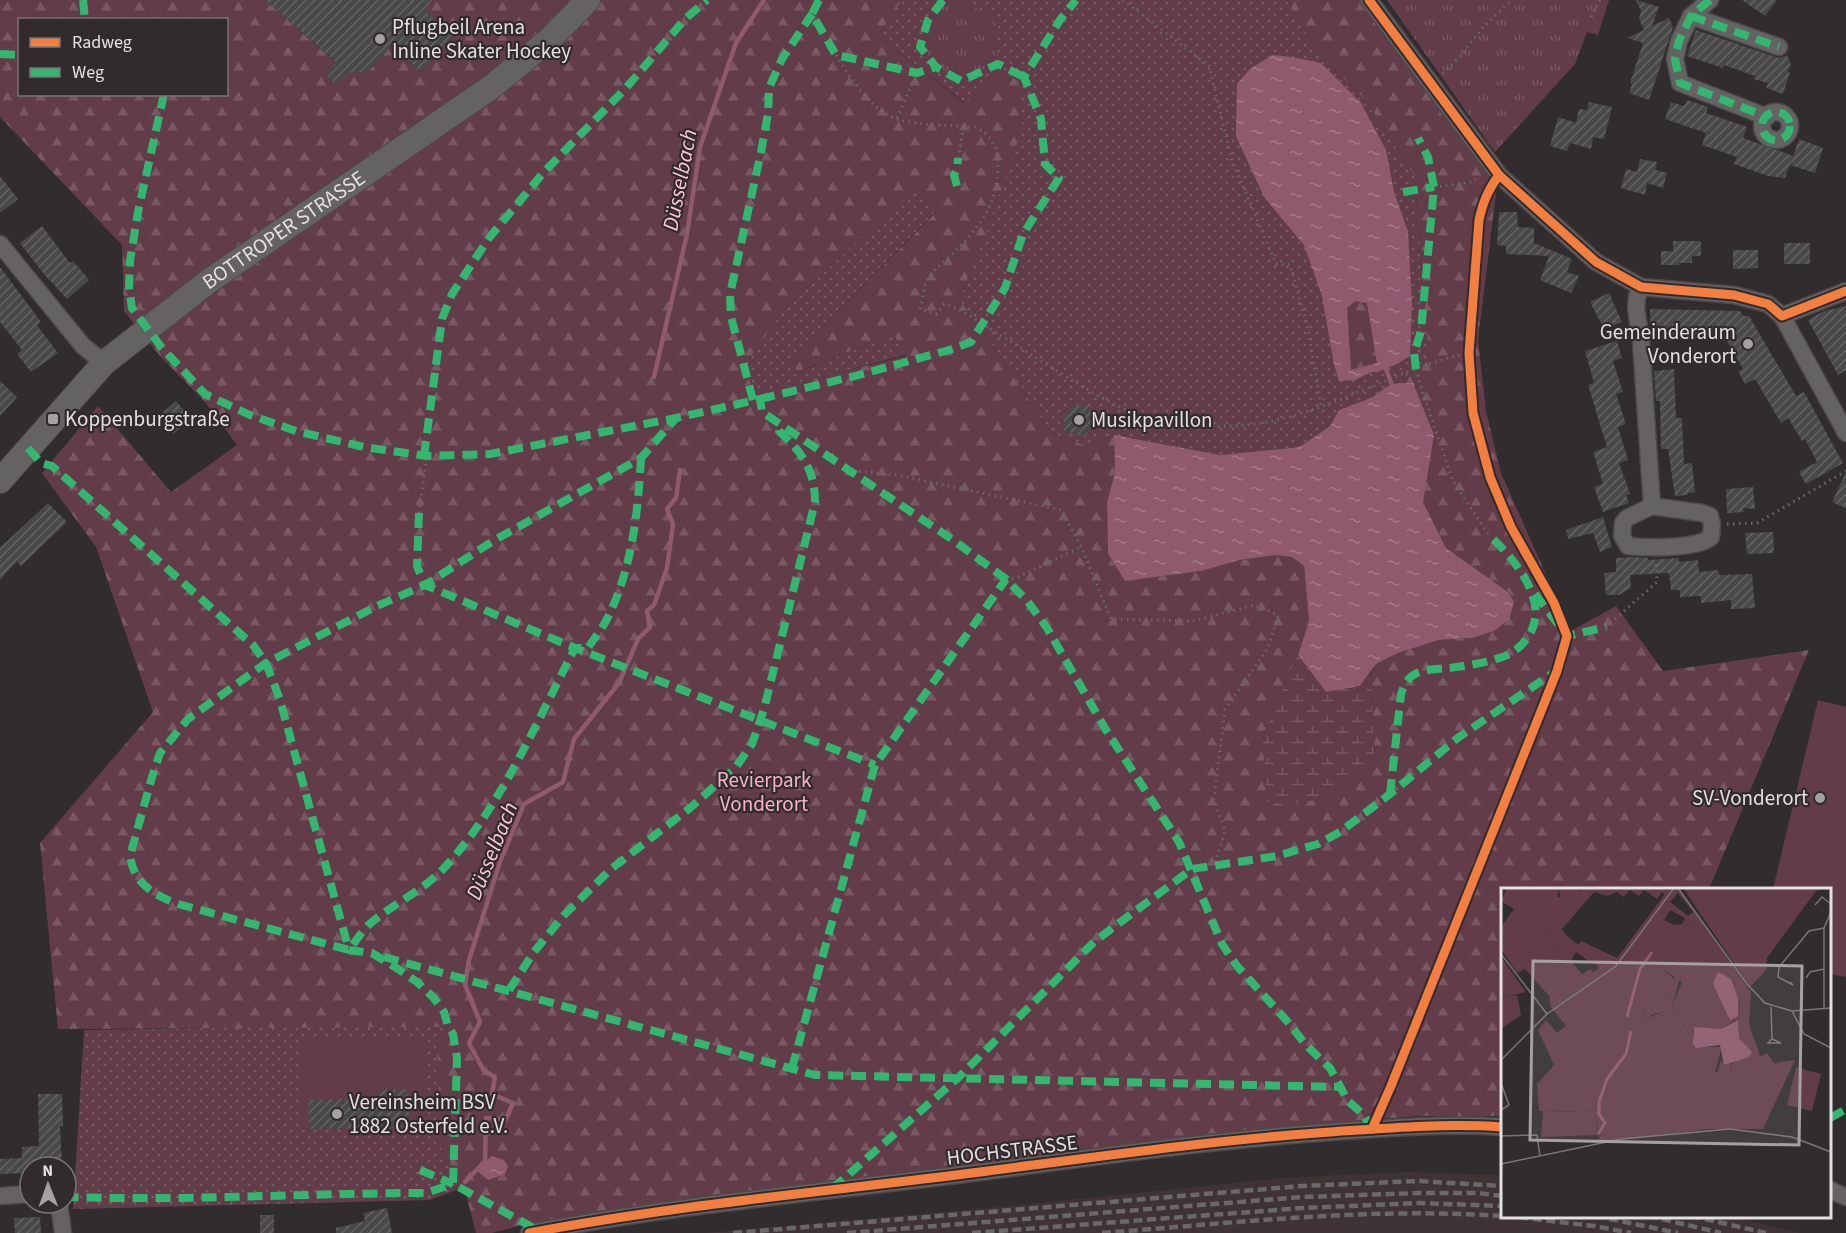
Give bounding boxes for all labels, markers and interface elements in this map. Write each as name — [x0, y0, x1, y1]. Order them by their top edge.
place label: Pflugbeil Arena Inline Skater Hockey — [392, 12, 571, 66]
legend — [18, 18, 228, 96]
text: Radweg — [72, 30, 132, 55]
marker: Pflugbeil Arena Inline Skater Hockey — [373, 32, 387, 46]
text: Weg — [72, 60, 104, 85]
water label: Düsselbach — [654, 126, 706, 234]
street label: BOTTROPER STRASSE — [196, 163, 371, 296]
place label: Gemeinderaum Vonderort — [1600, 317, 1736, 371]
marker: Gemeinderaum Vonderort — [1741, 337, 1755, 351]
place label: Koppenburgstraße — [65, 404, 230, 434]
place label: Musikpavillon — [1091, 405, 1213, 435]
marker: Koppenburgstraße — [46, 412, 60, 426]
marker: Musikpavillon — [1072, 413, 1086, 427]
park label: Revierpark Vonderort — [717, 765, 812, 819]
place label: SV-Vonderort — [1692, 783, 1808, 813]
marker: SV-Vonderort — [1813, 791, 1827, 805]
water label: Düsselbach — [458, 797, 526, 905]
inset map — [1501, 888, 1831, 1218]
place label: Vereinsheim BSV 1882 Osterfeld e.V. — [349, 1087, 508, 1141]
marker: Vereinsheim BSV 1882 Osterfeld e.V. — [330, 1107, 344, 1121]
street label: HOCHSTRASSE — [945, 1127, 1079, 1173]
north arrow — [18, 1155, 78, 1215]
text: N — [42, 1160, 53, 1182]

